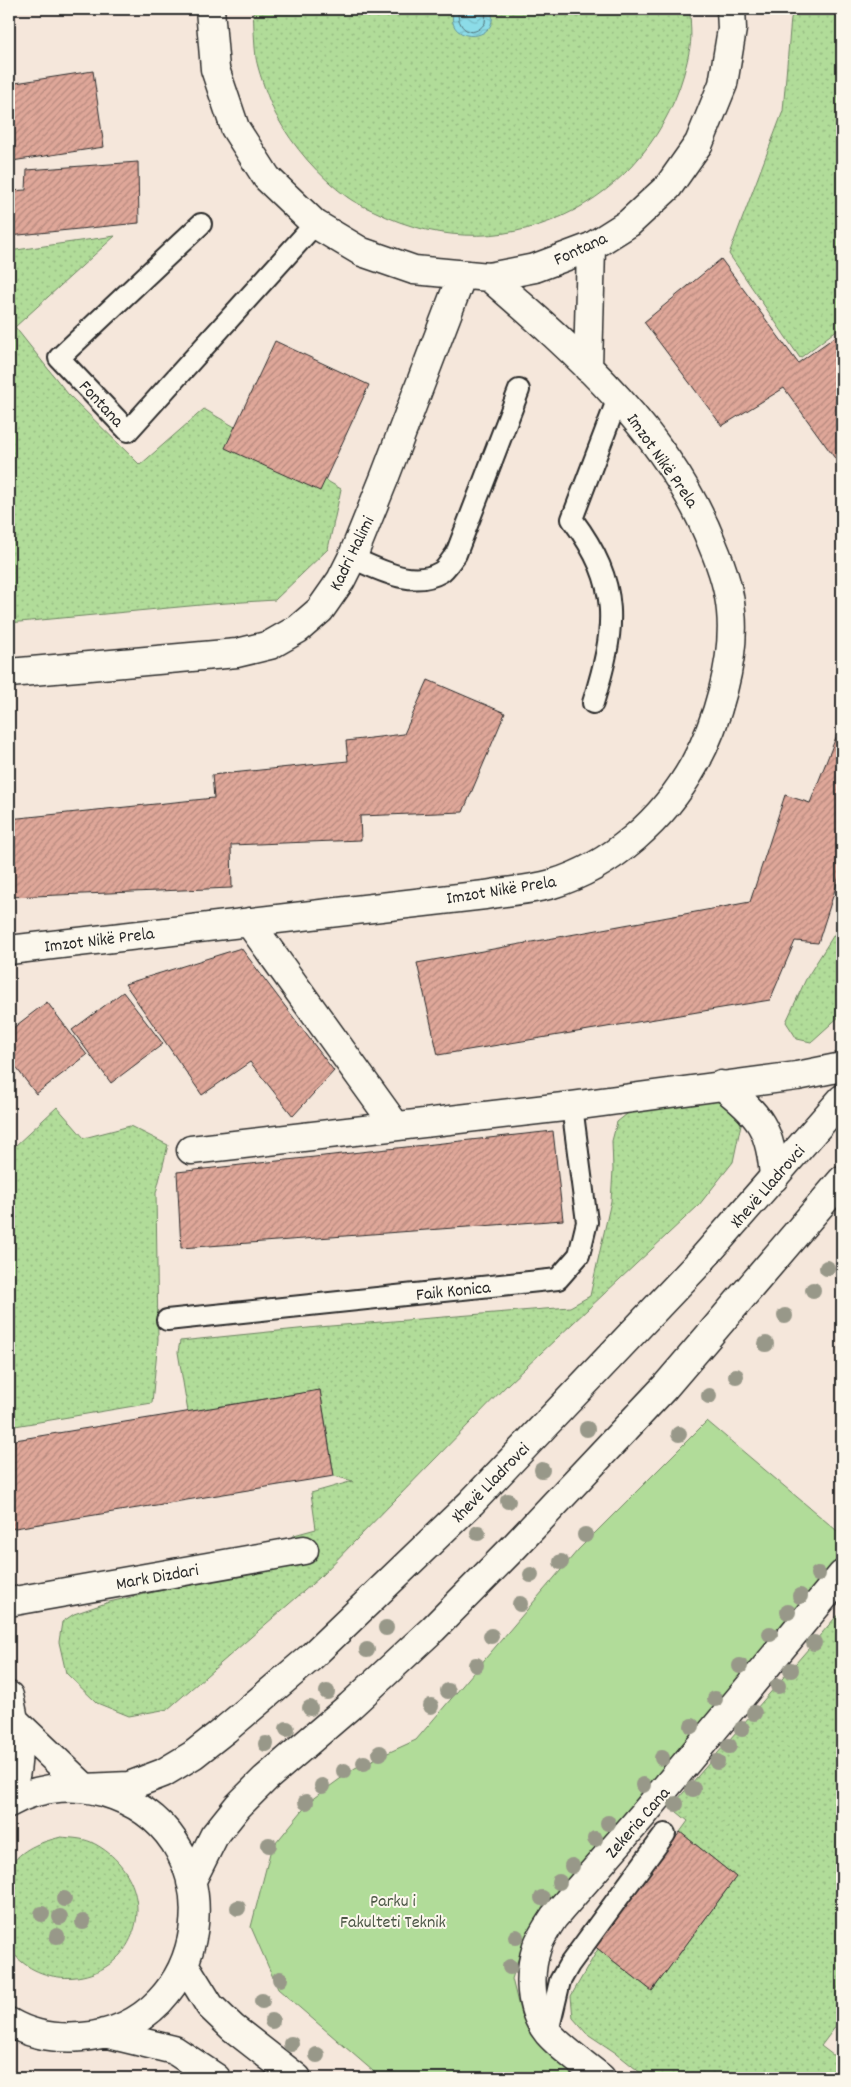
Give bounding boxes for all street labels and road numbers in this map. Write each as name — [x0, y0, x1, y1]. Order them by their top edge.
street label: Fontana — [550, 227, 612, 273]
street label: Fontana — [72, 376, 129, 434]
street label: Imzot Nikë Prela — [619, 409, 703, 514]
street label: Kadri Halimi — [324, 513, 382, 596]
street label: Imzot Nikë Prela — [445, 870, 558, 912]
street label: Imzot Nikë Prela — [43, 922, 156, 961]
street label: Xhevë Lladrovci — [726, 1141, 812, 1235]
street label: Faik Konica — [415, 1276, 492, 1309]
street label: Xhevë Lladrovci — [447, 1438, 537, 1530]
street label: Mark Dizdari — [114, 1559, 201, 1598]
street label: Zekeria Cana — [601, 1782, 677, 1865]

